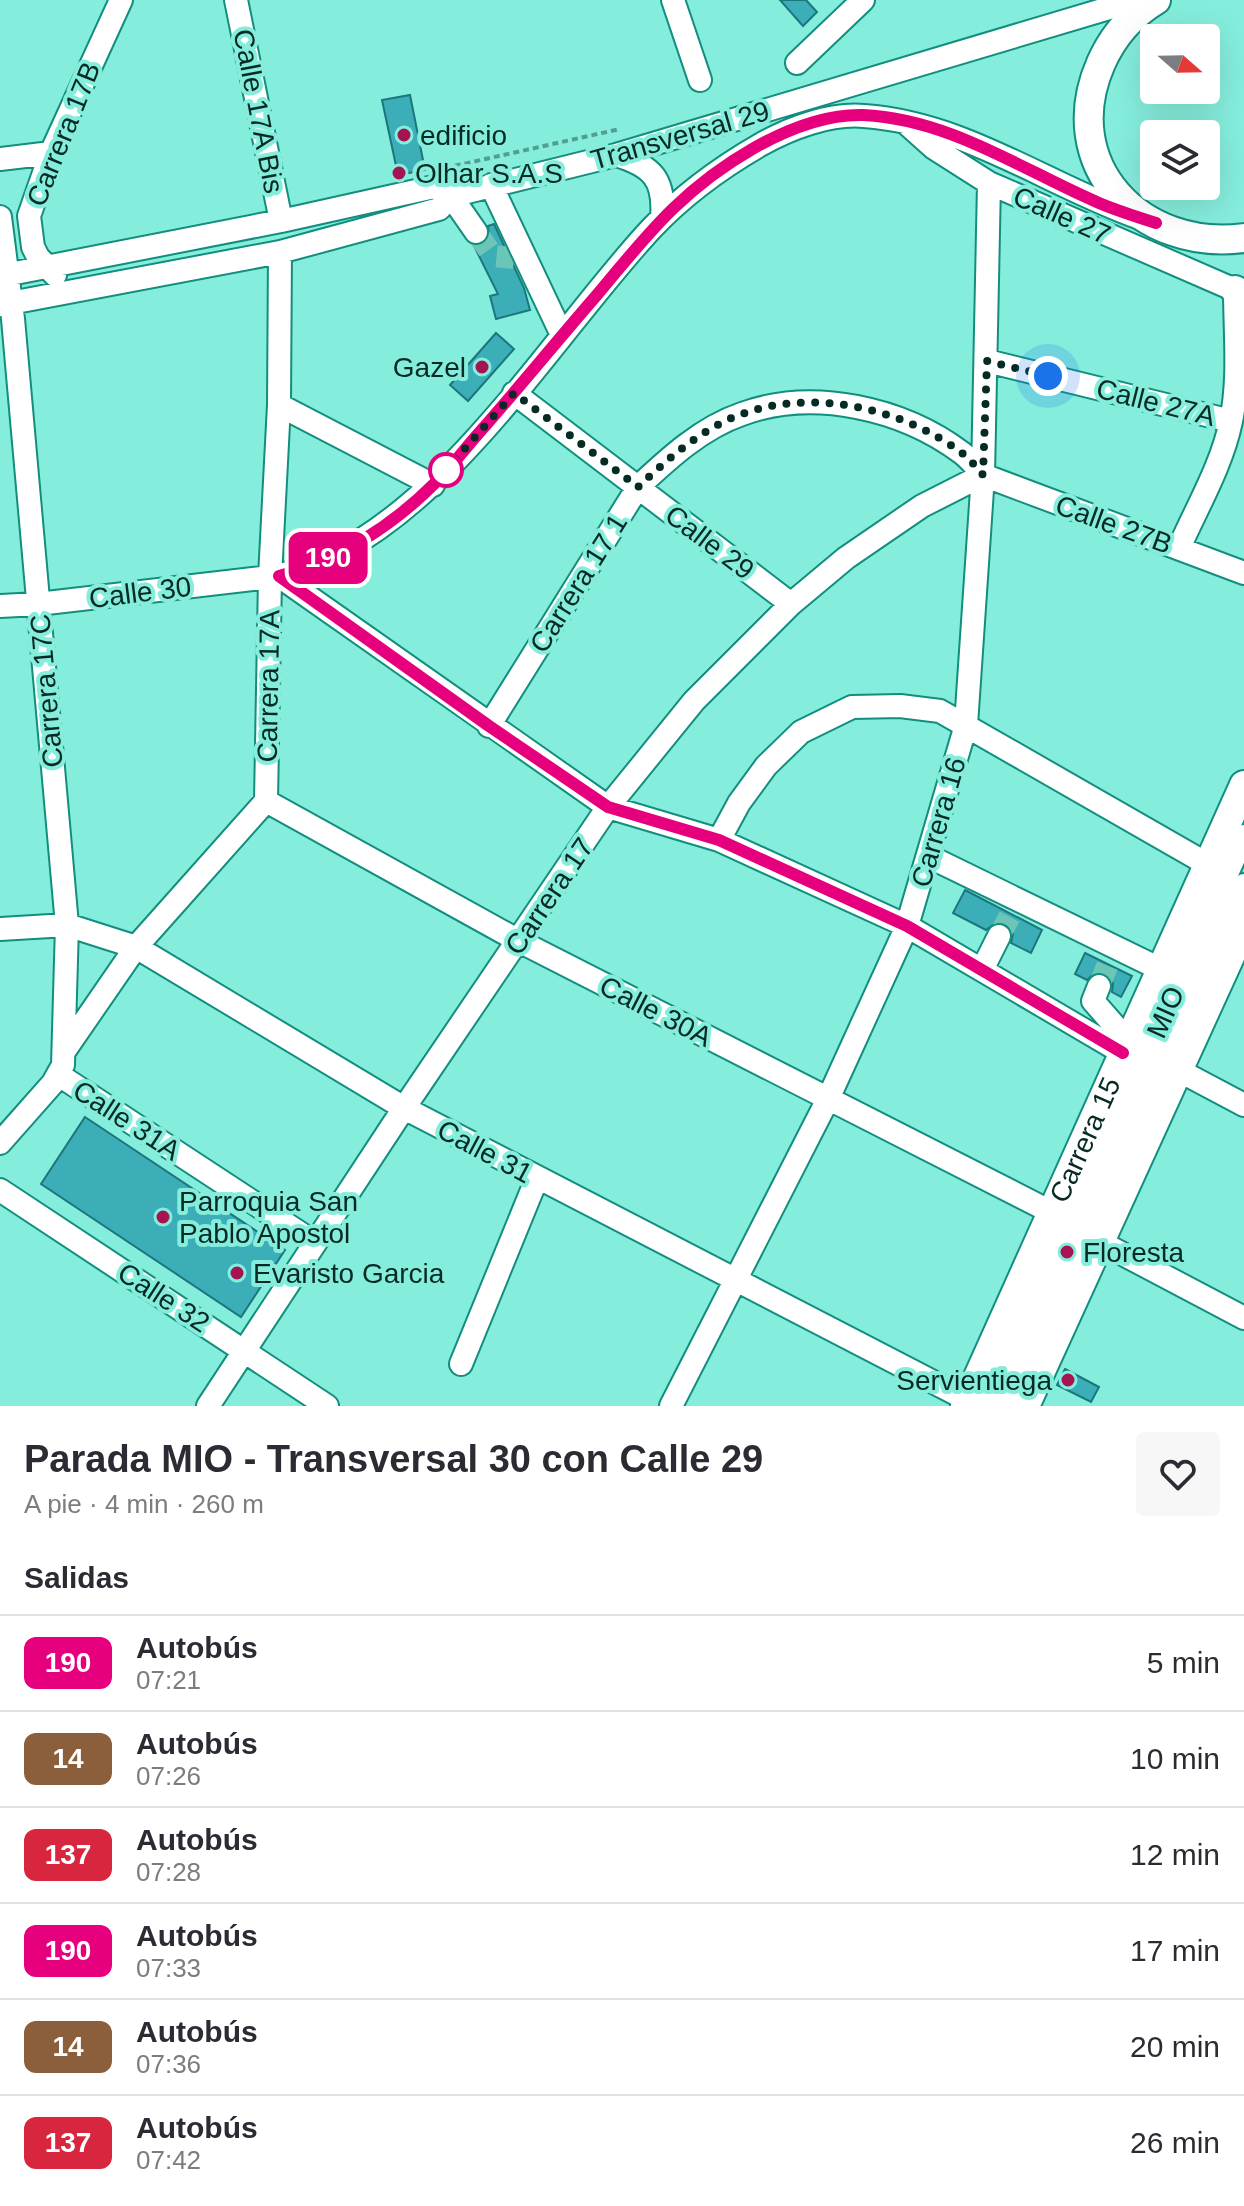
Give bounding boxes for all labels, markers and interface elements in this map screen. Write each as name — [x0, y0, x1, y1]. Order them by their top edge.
north arrow — [1140, 24, 1220, 104]
map controls — [1140, 24, 1220, 200]
street label: Calle 17A Bis — [227, 26, 290, 196]
street label: Carrera 17B — [21, 58, 106, 211]
street label: Transversal 29 — [587, 95, 773, 176]
place label: edificio — [420, 120, 507, 151]
button: layers — [1140, 120, 1220, 200]
marker: edificio — [395, 126, 413, 144]
place label: Olhar S.A.S — [415, 158, 563, 189]
marker: Olhar S.A.S — [390, 164, 408, 182]
street label: Calle 27 — [1009, 180, 1115, 251]
place label: Gazel — [393, 352, 466, 383]
your location — [1028, 356, 1068, 396]
marker: Gazel — [473, 358, 491, 376]
street label: Calle 27A — [1093, 373, 1219, 432]
unlabelled marker — [429, 453, 463, 487]
street label: Calle 27B — [1051, 489, 1176, 560]
street label: Calle 29 — [659, 499, 760, 586]
street label: Carrera 17 1 — [524, 508, 633, 658]
line badge: 190 — [282, 532, 374, 584]
text: 190 — [305, 542, 351, 573]
street label: Calle 30 — [87, 571, 193, 614]
street label: Carrera 17A — [252, 609, 285, 763]
street label: Carrera 17C — [24, 613, 69, 769]
street label: Carrera 16 — [905, 754, 972, 891]
street label: Carrera 17 — [499, 832, 600, 960]
street label: Calle 30A — [595, 970, 717, 1053]
street label: MIO — [1141, 982, 1190, 1043]
street label: Carrera 15 — [1044, 1072, 1127, 1207]
street label: Calle 31A — [67, 1074, 186, 1167]
street label: Calle 31 — [432, 1114, 537, 1189]
place label: Parroquia San Pablo Apostol — [179, 1186, 358, 1249]
marker: Parroquia San Pablo Apostol — [154, 1208, 172, 1226]
place label: Floresta — [1083, 1237, 1185, 1268]
marker: Floresta — [1058, 1243, 1076, 1261]
street label: Calle 32 — [112, 1256, 215, 1338]
place label: Evaristo Garcia — [253, 1258, 445, 1289]
marker: Evaristo Garcia — [228, 1264, 246, 1282]
place label: Servientiega — [896, 1365, 1052, 1396]
marker: Servientiega — [1059, 1371, 1077, 1389]
button: heart — [1136, 1432, 1220, 1516]
text: Parada MIO - Transversal 30 con Calle 29 — [24, 1438, 763, 1480]
text: A pie · 4 min · 260 m — [24, 1489, 264, 1519]
text: Salidas — [24, 1561, 129, 1594]
text: Autobús — [136, 1631, 258, 1664]
text: 5 min — [1147, 1646, 1220, 1679]
text: 190 — [45, 1647, 91, 1678]
text: 07:21 — [136, 1665, 201, 1695]
text: Autobús — [136, 1727, 258, 1760]
text: 10 min — [1130, 1742, 1220, 1775]
text: 14 — [52, 1743, 84, 1774]
text: 07:26 — [136, 1761, 201, 1791]
text: Autobús — [136, 1823, 258, 1856]
text: 12 min — [1130, 1838, 1220, 1871]
text: 137 — [45, 1839, 91, 1870]
text: 07:28 — [136, 1857, 201, 1887]
text: Autobús — [136, 1919, 258, 1952]
text: 17 min — [1130, 1934, 1220, 1967]
text: 190 — [45, 1935, 91, 1966]
text: 07:33 — [136, 1953, 201, 1983]
text: Autobús — [136, 2015, 258, 2048]
text: 20 min — [1130, 2030, 1220, 2063]
text: 14 — [52, 2031, 84, 2062]
text: 07:36 — [136, 2049, 201, 2079]
text: Autobús — [136, 2111, 258, 2144]
text: 26 min — [1130, 2126, 1220, 2159]
text: 137 — [45, 2127, 91, 2158]
text: 07:42 — [136, 2145, 201, 2175]

